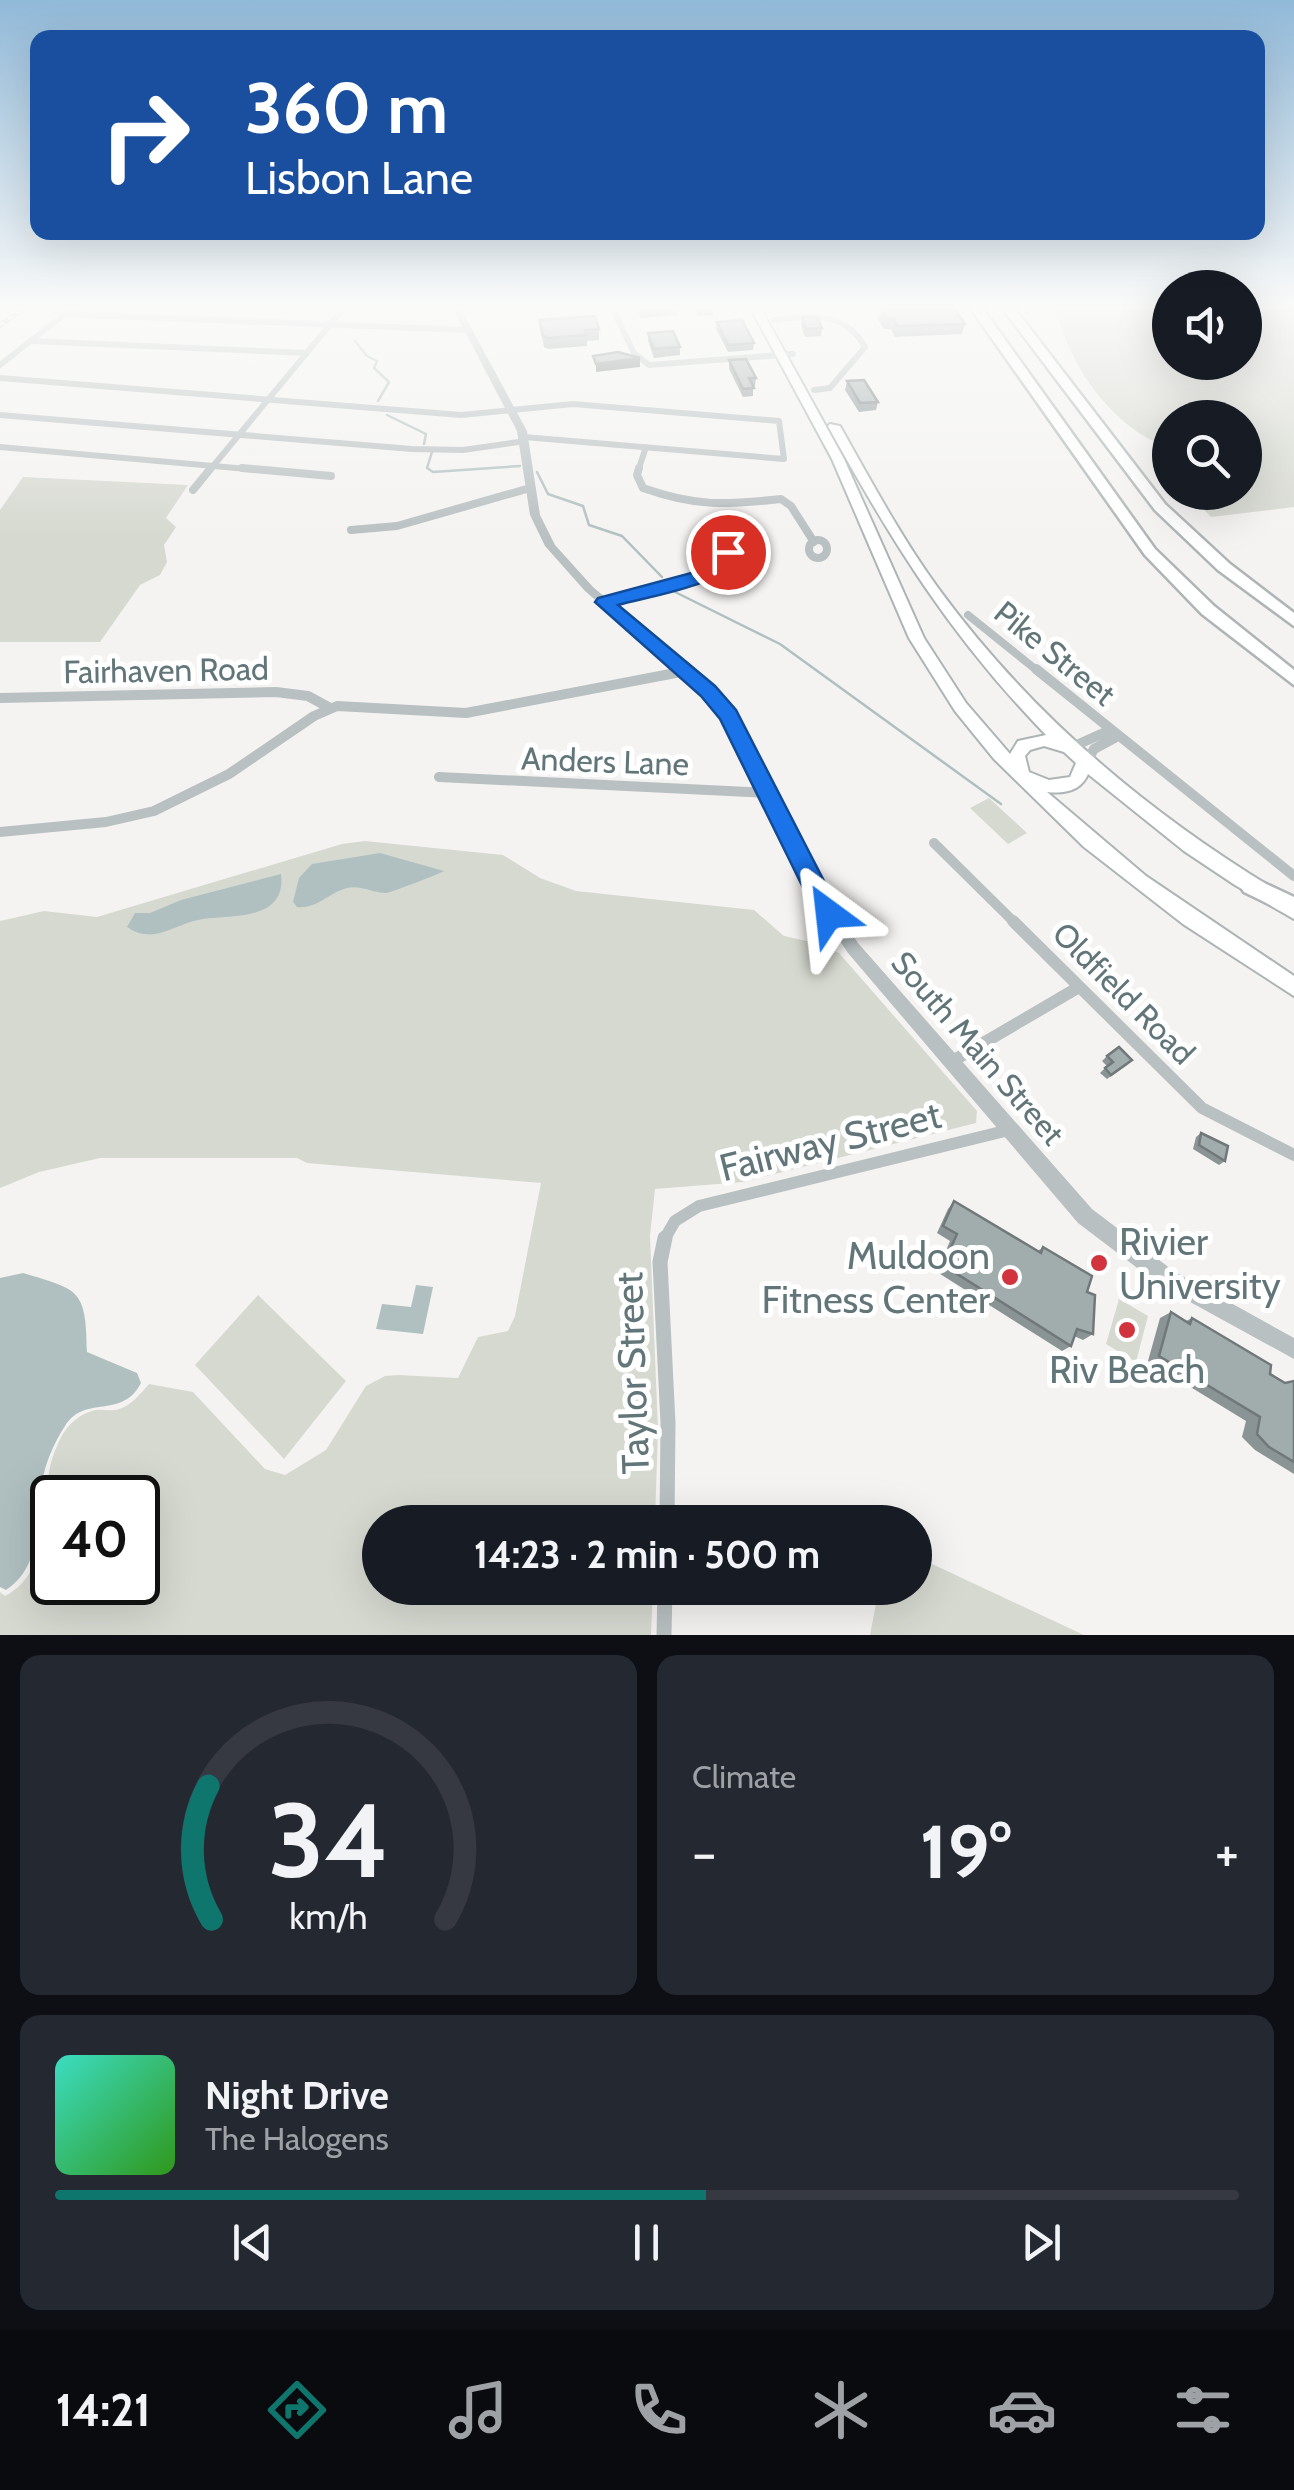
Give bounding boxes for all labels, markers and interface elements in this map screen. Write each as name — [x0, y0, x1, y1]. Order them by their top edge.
text: 360 m — [245, 65, 448, 151]
icon: right — [80, 70, 210, 200]
text: Lisbon Lane — [245, 151, 473, 205]
map controls — [1152, 270, 1262, 510]
button: sound — [1152, 270, 1262, 380]
button: search — [1152, 400, 1262, 510]
pin — [686, 510, 771, 595]
icon: arrive — [701, 525, 756, 580]
street label: Pike Street — [987, 592, 1124, 714]
street label: Fairhaven Road — [63, 649, 269, 691]
street label: Anders Lane — [520, 739, 690, 783]
position arrow — [777, 862, 881, 966]
street label: Oldfield Road — [1045, 914, 1203, 1072]
street label: South Main Street — [883, 943, 1073, 1153]
street label: Fairway Street — [715, 1091, 946, 1191]
place label: Rivier University — [1119, 1218, 1281, 1309]
place label: Muldoon Fitness Center — [761, 1232, 990, 1323]
marker: Rivier University — [1088, 1252, 1110, 1274]
marker: Muldoon Fitness Center — [999, 1266, 1021, 1288]
street label: Taylor Street — [605, 1271, 659, 1475]
marker: Riv Beach — [1116, 1319, 1138, 1341]
place label: Riv Beach — [1049, 1346, 1205, 1393]
speed limit sign: 40 — [30, 1475, 160, 1605]
text: 14:23 · 2 min · 500 m — [474, 1531, 820, 1578]
text: Climate — [692, 1757, 796, 1796]
text: 34 — [268, 1777, 389, 1903]
text: 19° — [920, 1806, 1011, 1897]
text: − — [692, 1819, 716, 1886]
text: + — [1215, 1819, 1239, 1886]
text: km/h — [289, 1895, 368, 1938]
text: Night Drive — [205, 2072, 389, 2119]
text: The Halogens — [205, 2119, 389, 2158]
icon: previous — [225, 2215, 280, 2270]
icon: pause — [619, 2215, 674, 2270]
icon: next — [1014, 2215, 1069, 2270]
icon: directions — [262, 2375, 332, 2445]
icon: music — [443, 2375, 513, 2445]
icon: phone — [624, 2375, 694, 2445]
icon: climate — [806, 2375, 876, 2445]
icon: car — [987, 2375, 1057, 2445]
icon: filters — [1168, 2375, 1238, 2445]
text: 14:21 — [56, 2383, 151, 2437]

